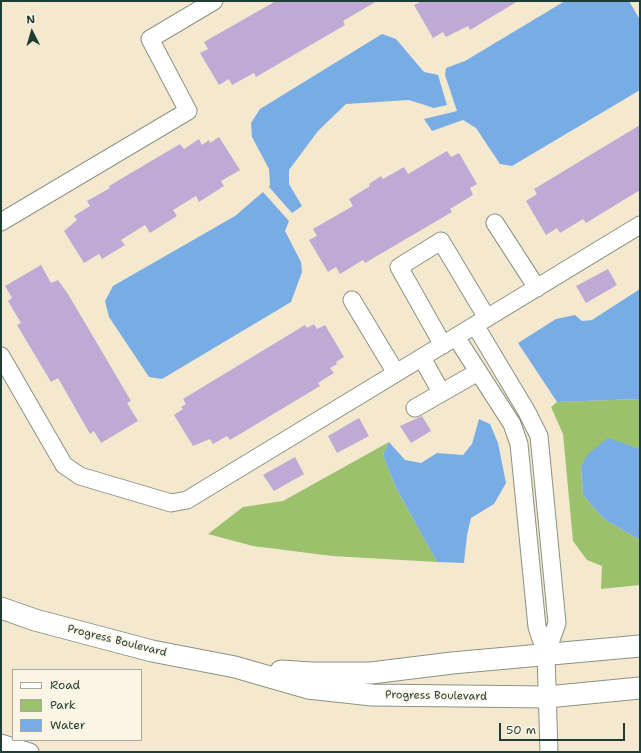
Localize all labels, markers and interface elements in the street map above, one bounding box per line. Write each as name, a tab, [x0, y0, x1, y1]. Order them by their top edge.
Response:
north arrow	[12, 12, 52, 52]
text: N	[26, 12, 36, 27]
street label: Progress Boulevard	[66, 622, 168, 660]
legend	[12, 669, 142, 741]
text: Road	[50, 677, 80, 693]
street label: Progress Boulevard	[385, 689, 487, 703]
text: Park	[50, 697, 76, 713]
scale bar	[501, 715, 627, 741]
text: Water	[50, 717, 85, 733]
text: 50 m	[506, 722, 536, 738]

